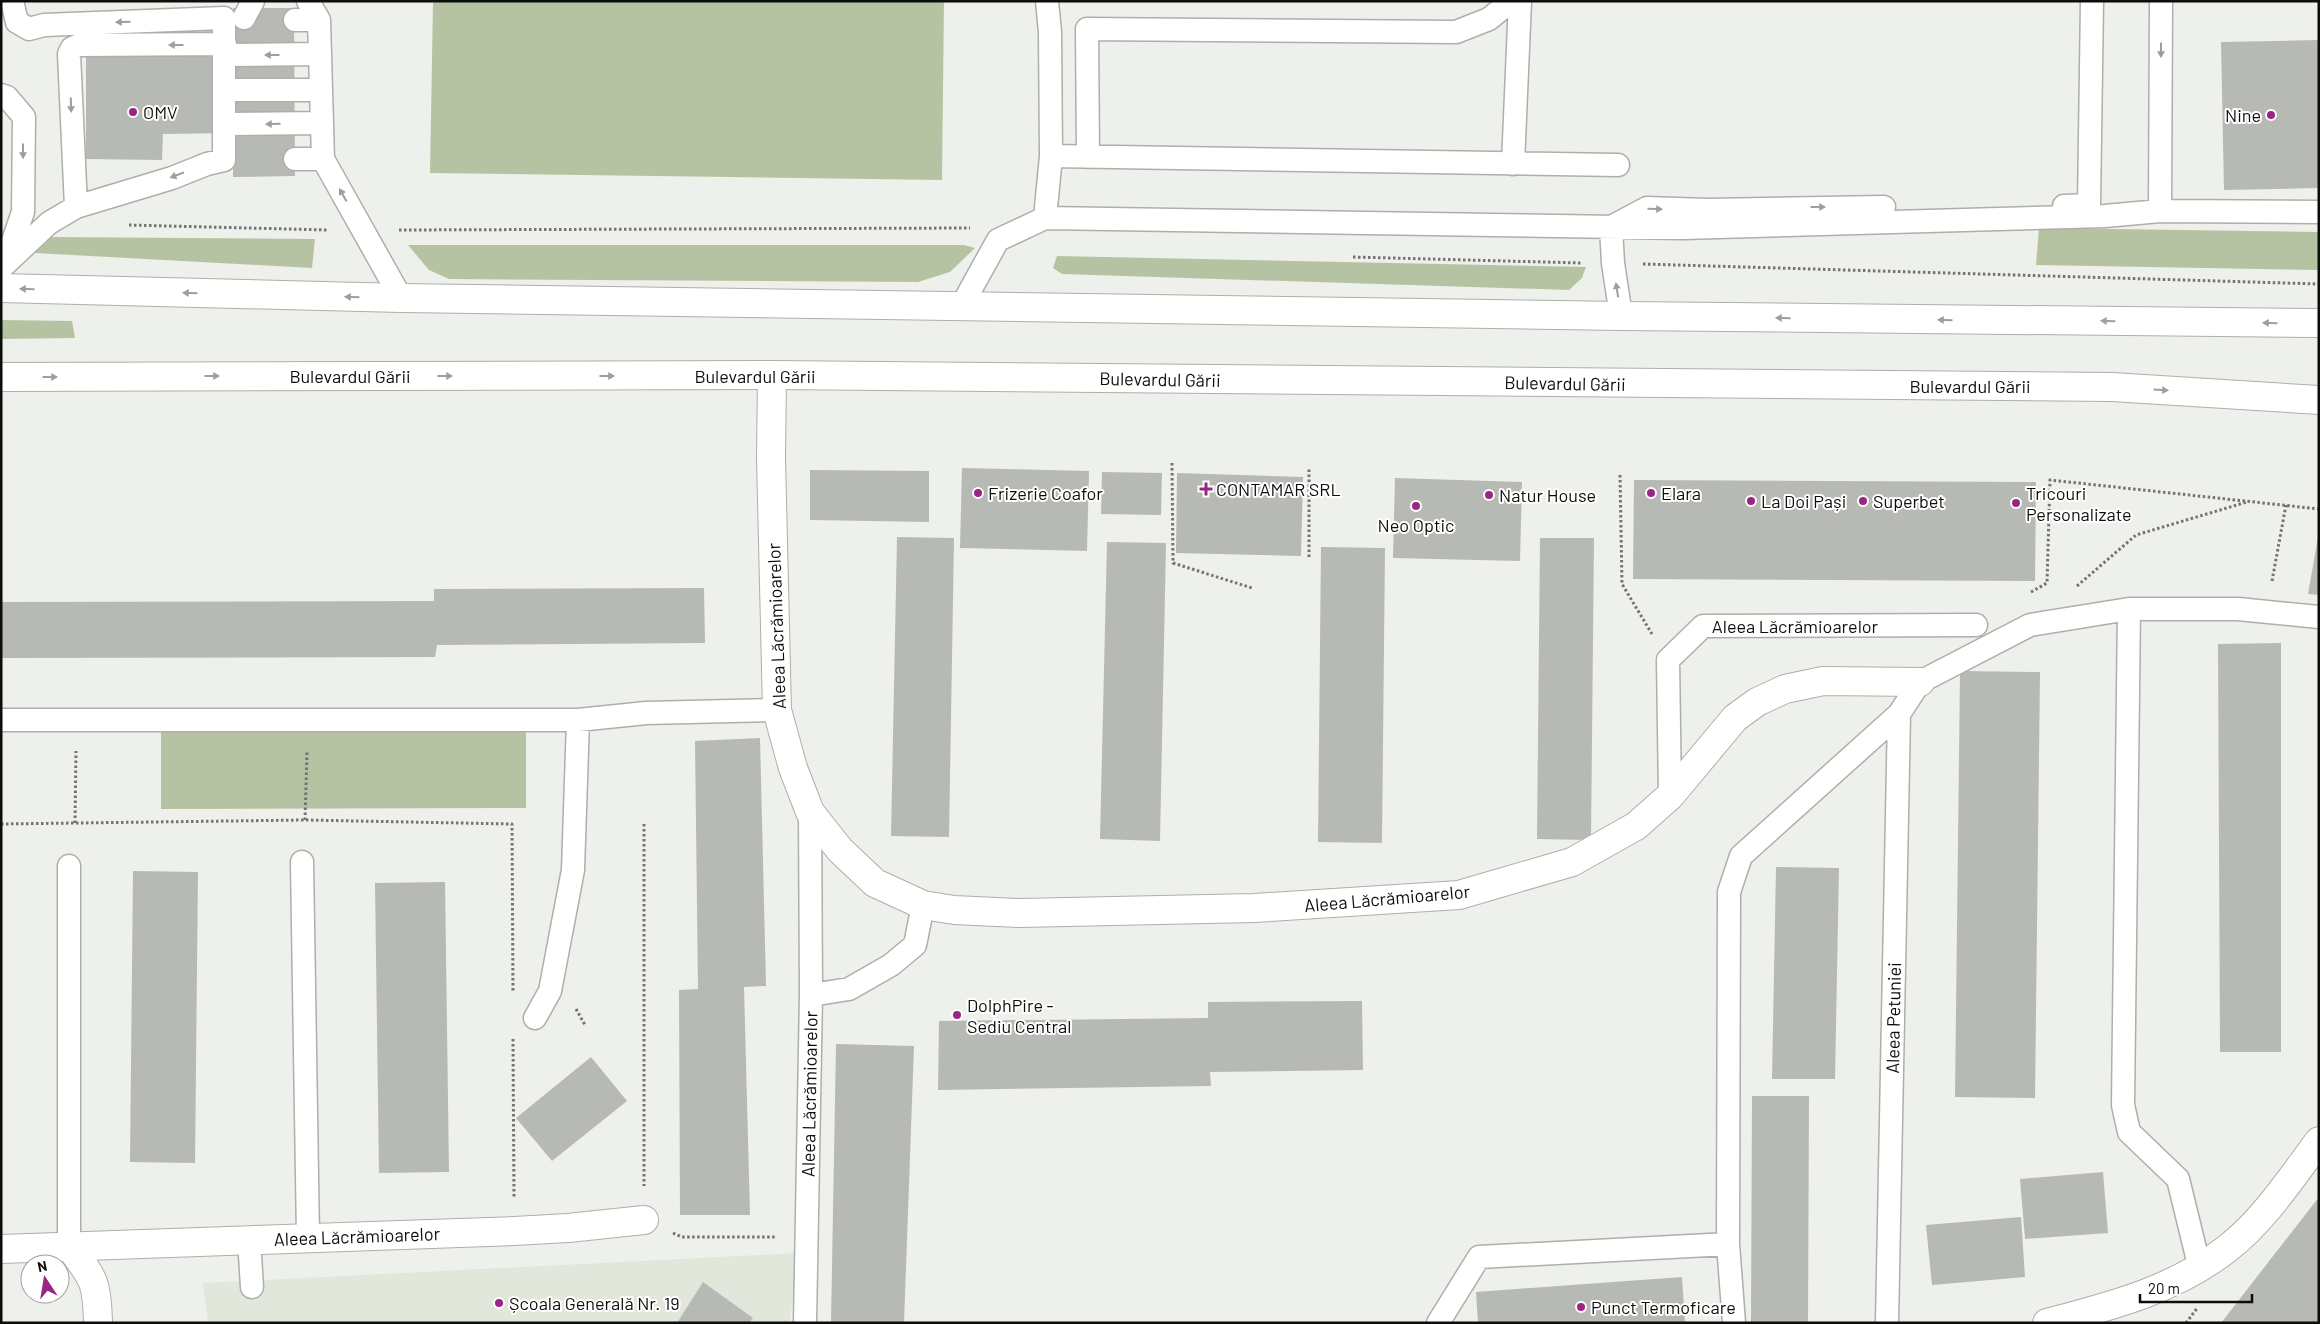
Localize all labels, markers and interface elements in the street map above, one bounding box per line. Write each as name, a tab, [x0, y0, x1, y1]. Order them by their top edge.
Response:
one-way arrow	[115, 19, 131, 27]
one-way arrow	[168, 41, 184, 49]
one-way arrow	[2157, 42, 2165, 58]
one-way arrow	[263, 51, 279, 59]
one-way arrow	[68, 98, 76, 114]
place label: OMV	[143, 101, 178, 123]
place label: Nine	[2225, 104, 2261, 126]
marker: OMV	[127, 106, 139, 118]
marker: Nine	[2265, 109, 2277, 121]
one-way arrow	[265, 120, 281, 128]
one-way arrow	[19, 143, 27, 159]
one-way arrow	[170, 172, 185, 179]
one-way arrow	[338, 188, 347, 201]
one-way arrow	[1810, 203, 1826, 211]
one-way arrow	[1648, 205, 1664, 213]
one-way arrow	[1613, 281, 1621, 297]
one-way arrow	[19, 285, 35, 293]
one-way arrow	[182, 289, 198, 297]
one-way arrow	[344, 292, 360, 300]
one-way arrow	[1774, 314, 1790, 322]
one-way arrow	[1937, 315, 1953, 323]
one-way arrow	[2099, 317, 2115, 325]
one-way arrow	[2262, 319, 2278, 327]
street label: Bulevardul Gării	[289, 365, 411, 387]
street label: Bulevardul Gării	[694, 365, 816, 387]
street label: Bulevardul Gării	[1099, 367, 1221, 391]
street label: Bulevardul Gării	[1504, 371, 1626, 395]
one-way arrow	[205, 372, 221, 380]
one-way arrow	[437, 372, 453, 380]
one-way arrow	[600, 372, 616, 380]
one-way arrow	[42, 373, 58, 381]
street label: Bulevardul Gării	[1909, 375, 2031, 397]
one-way arrow	[2153, 386, 2169, 394]
place label: CONTAMAR SRL	[1216, 478, 1341, 500]
place label: Frizerie Coafor	[988, 482, 1103, 504]
place label: Elara	[1661, 482, 1701, 504]
place label: Tricouri Personalizate	[2026, 482, 2132, 525]
marker: CONTAMAR SRL	[1200, 483, 1212, 495]
place label: Natur House	[1499, 484, 1596, 506]
marker: Frizerie Coafor	[972, 487, 984, 499]
marker: Elara	[1645, 487, 1657, 499]
marker: Natur House	[1483, 489, 1495, 501]
place label: La Doi Pași	[1761, 490, 1846, 512]
place label: Superbet	[1873, 490, 1945, 512]
marker: La Doi Pași	[1745, 495, 1757, 507]
marker: Superbet	[1857, 495, 1869, 507]
marker: Tricouri Personalizate	[2010, 497, 2022, 509]
marker: Neo Optic	[1410, 500, 1422, 512]
place label: Neo Optic	[1378, 514, 1454, 536]
street label: Aleea Lăcrămioarelor	[762, 542, 790, 710]
street label: Aleea Lăcrămioarelor	[1712, 615, 1879, 637]
street label: Aleea Lăcrămioarelor	[1303, 880, 1471, 916]
street label: Aleea Petuniei	[1881, 962, 1905, 1074]
place label: DolphPire - Sediu Central	[967, 994, 1071, 1037]
marker: DolphPire - Sediu Central	[951, 1009, 963, 1021]
street label: Aleea Lăcrămioarelor	[797, 1010, 821, 1177]
street label: Aleea Lăcrămioarelor	[273, 1222, 441, 1250]
north arrow	[20, 1254, 70, 1304]
text: N	[36, 1257, 49, 1275]
scale bar	[2140, 1272, 2252, 1304]
text: 20 m	[2148, 1279, 2180, 1297]
place label: Școala Generală Nr. 19	[509, 1292, 680, 1314]
place label: Punct Termoficare	[1591, 1296, 1736, 1318]
marker: Școala Generală Nr. 19	[493, 1297, 505, 1309]
marker: Punct Termoficare	[1575, 1301, 1587, 1313]

